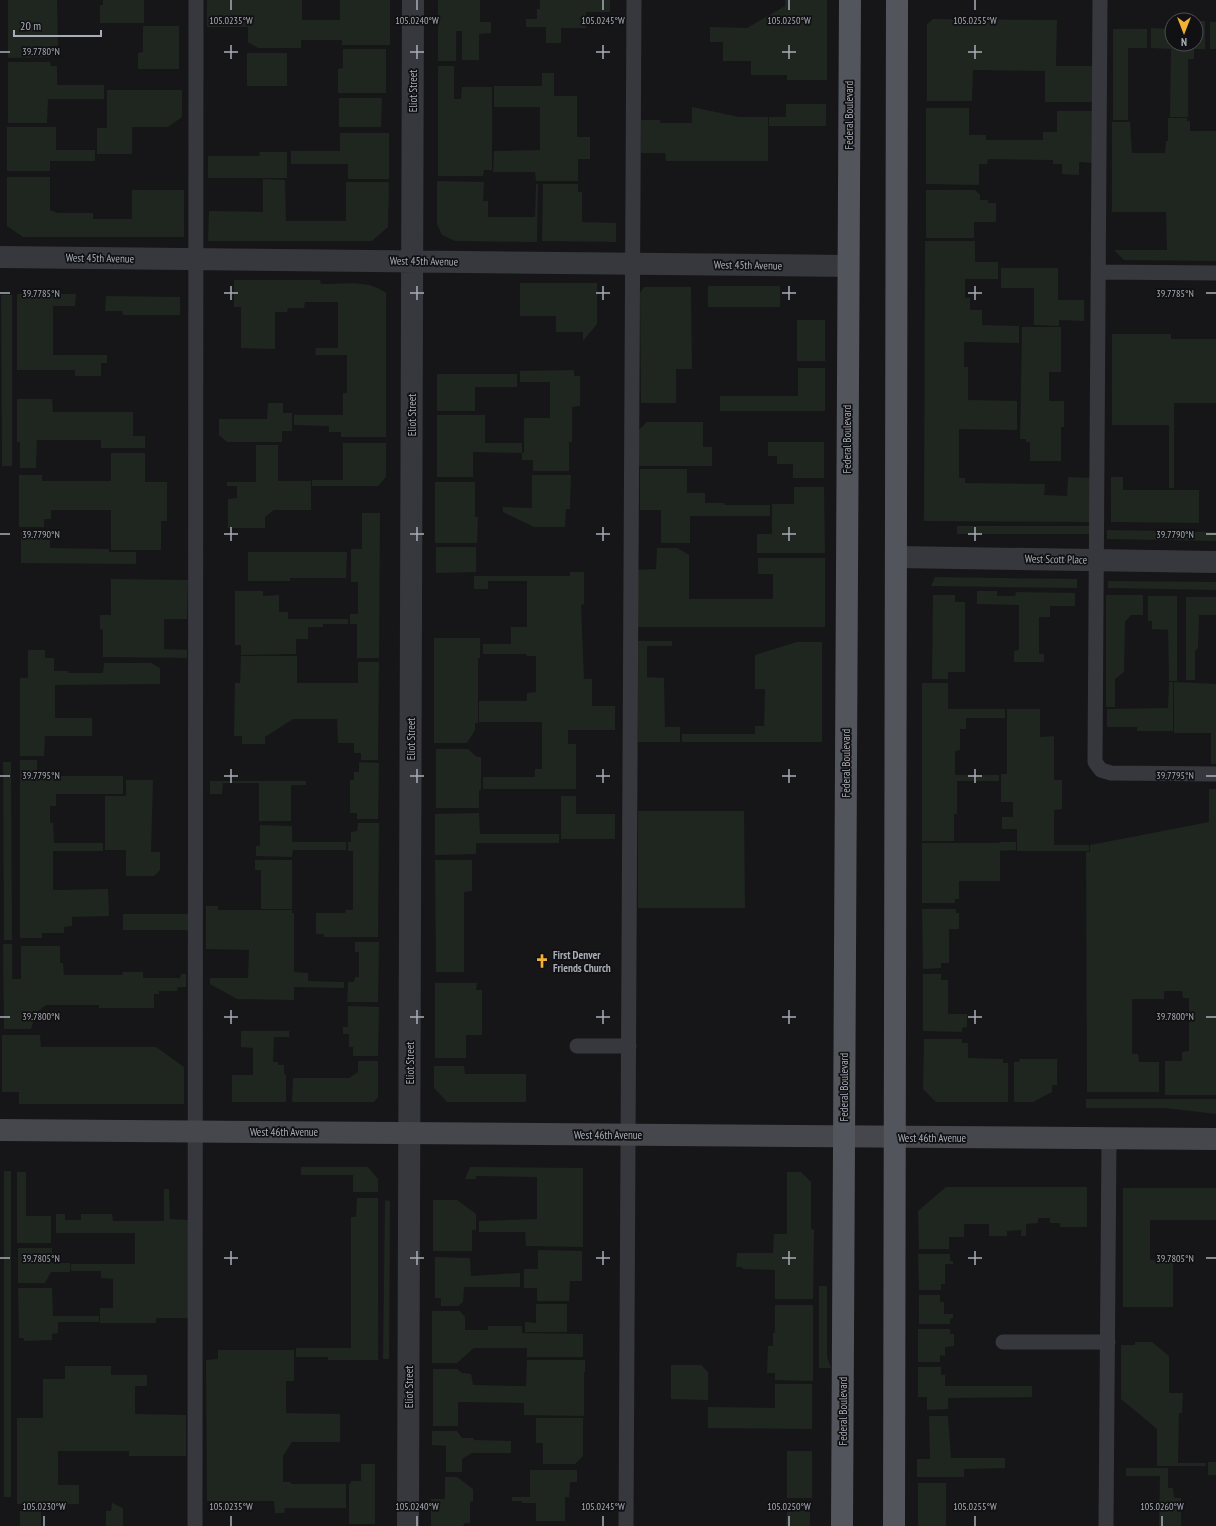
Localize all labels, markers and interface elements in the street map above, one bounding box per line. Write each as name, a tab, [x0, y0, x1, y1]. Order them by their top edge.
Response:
scale bar	[14, 12, 101, 38]
north arrow	[1164, 12, 1204, 52]
text: 105.0235°W	[209, 14, 253, 27]
text: 105.0240°W	[395, 14, 439, 27]
text: 105.0245°W	[581, 14, 625, 27]
text: 105.0250°W	[767, 14, 811, 27]
text: 105.0255°W	[953, 14, 997, 27]
text: 20 m	[20, 18, 41, 33]
text: N	[1181, 35, 1187, 49]
text: 39.7780°N	[22, 45, 60, 58]
street label: Eliot Street	[406, 70, 420, 112]
street label: Federal Boulevard	[842, 80, 856, 149]
street label: West 45th Avenue	[66, 250, 135, 266]
street label: West 45th Avenue	[390, 253, 459, 269]
street label: West 45th Avenue	[714, 257, 783, 273]
text: 39.7785°N	[22, 287, 60, 300]
text: 39.7785°N	[1156, 287, 1194, 300]
street label: Eliot Street	[405, 394, 419, 436]
street label: Federal Boulevard	[840, 404, 854, 473]
text: 39.7790°N	[22, 528, 60, 541]
text: 39.7790°N	[1156, 528, 1194, 541]
street label: West Scott Place	[1025, 551, 1088, 567]
street label: Eliot Street	[404, 718, 418, 760]
street label: Federal Boulevard	[839, 728, 853, 797]
text: 39.7795°N	[22, 769, 60, 782]
text: 39.7795°N	[1156, 769, 1194, 782]
place label: First Denver Friends Church	[553, 948, 611, 975]
church icon: First Denver Friends Church	[534, 953, 550, 969]
text: 39.7800°N	[22, 1010, 60, 1023]
text: 39.7800°N	[1156, 1010, 1194, 1023]
street label: Eliot Street	[403, 1042, 417, 1084]
street label: Federal Boulevard	[837, 1052, 851, 1121]
street label: West 46th Avenue	[250, 1125, 319, 1139]
street label: West 46th Avenue	[574, 1128, 643, 1142]
street label: West 46th Avenue	[898, 1131, 967, 1145]
text: 39.7805°N	[22, 1252, 60, 1265]
text: 39.7805°N	[1156, 1252, 1194, 1265]
street label: Eliot Street	[402, 1366, 416, 1408]
street label: Federal Boulevard	[836, 1376, 850, 1445]
text: 105.0230°W	[22, 1500, 66, 1513]
text: 105.0235°W	[209, 1500, 253, 1513]
text: 105.0240°W	[395, 1500, 439, 1513]
text: 105.0245°W	[581, 1500, 625, 1513]
text: 105.0250°W	[767, 1500, 811, 1513]
text: 105.0255°W	[953, 1500, 997, 1513]
text: 105.0260°W	[1140, 1500, 1184, 1513]

